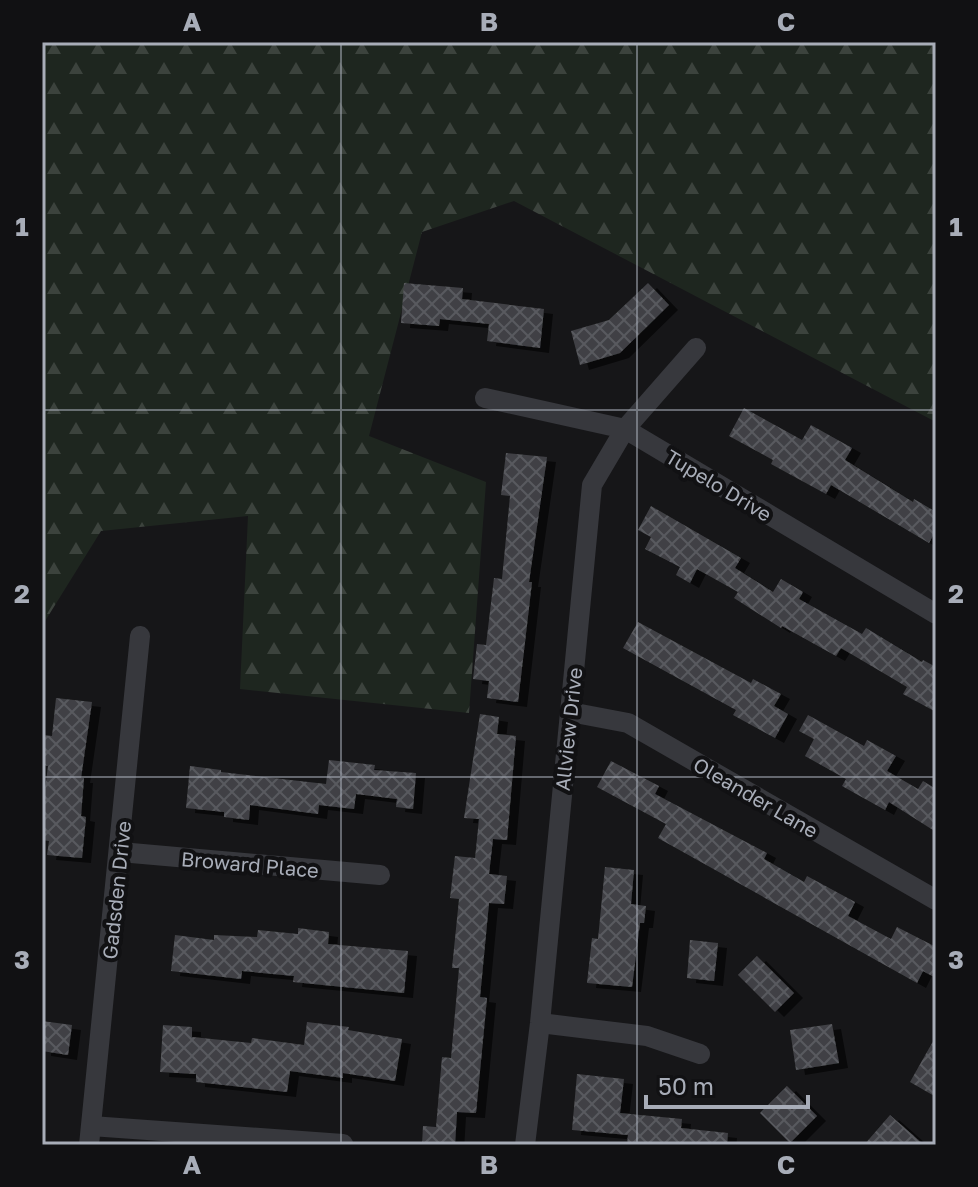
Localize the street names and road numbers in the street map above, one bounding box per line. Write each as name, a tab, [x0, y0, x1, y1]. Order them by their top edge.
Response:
street label: Tupelo Drive	[662, 444, 776, 526]
street label: Allview Drive	[550, 666, 586, 792]
street label: Oleander Lane	[690, 752, 822, 842]
street label: Gadsden Drive	[97, 820, 135, 960]
street label: Broward Place	[180, 846, 320, 882]

